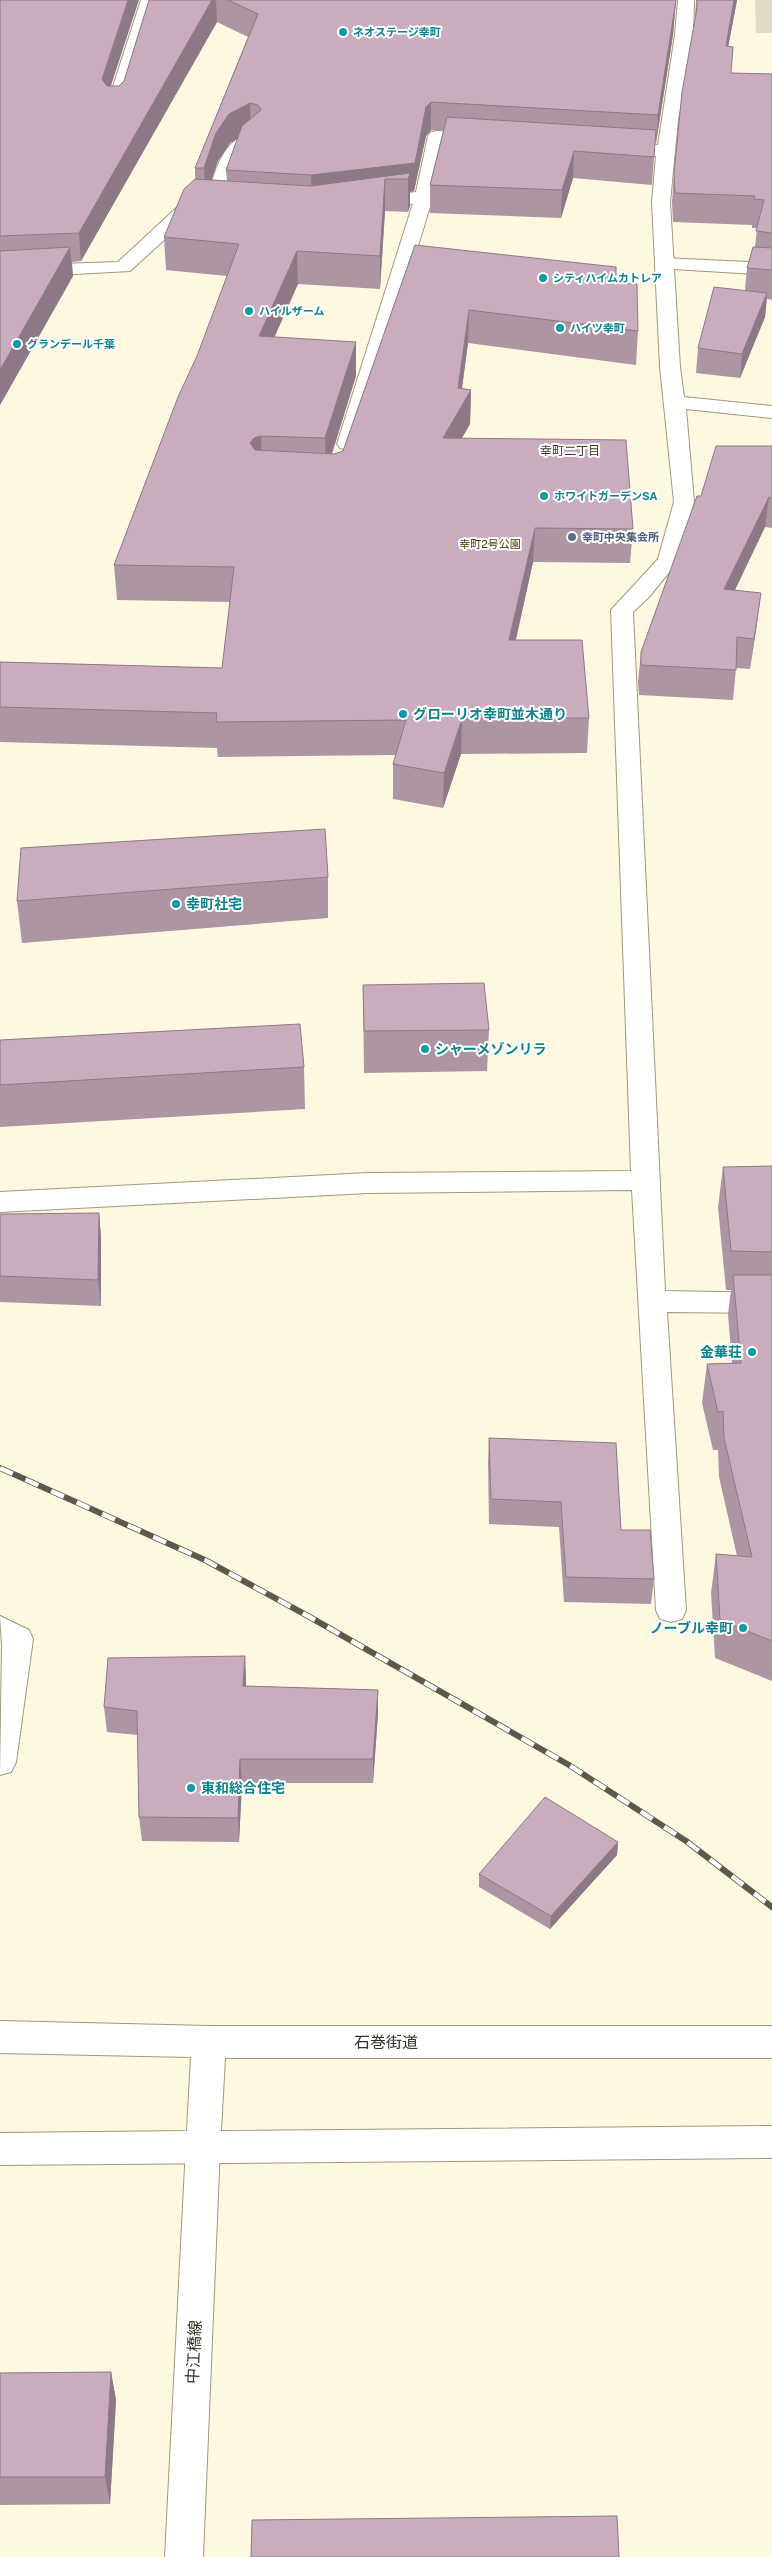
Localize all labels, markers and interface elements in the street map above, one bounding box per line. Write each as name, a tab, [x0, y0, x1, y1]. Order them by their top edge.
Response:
marker: ネオステージ幸町	[337, 26, 349, 38]
place label: ネオステージ幸町	[353, 26, 441, 38]
marker: シティハイムカトレア	[537, 272, 549, 284]
place label: シティハイムカトレア	[553, 272, 662, 284]
marker: ハイルザーム	[243, 305, 255, 317]
place label: ハイルザーム	[259, 305, 324, 317]
marker: ハイツ幸町	[554, 322, 566, 334]
place label: ハイツ幸町	[570, 322, 625, 334]
marker: グランデール千葉	[11, 338, 23, 350]
place label: グランデール千葉	[27, 338, 115, 350]
district label: 幸町二丁目	[540, 444, 600, 458]
marker: ホワイトガーデンSA	[538, 490, 550, 502]
place label: ホワイトガーデンSA	[554, 490, 657, 502]
marker: 幸町中央集会所	[566, 531, 578, 543]
place label: 幸町中央集会所	[582, 531, 659, 543]
park label: 幸町2号公園	[459, 538, 521, 550]
place label: グローリオ幸町並木通り	[413, 706, 567, 722]
marker: グローリオ幸町並木通り	[397, 708, 409, 720]
place label: 幸町社宅	[186, 896, 242, 912]
marker: 幸町社宅	[170, 898, 182, 910]
place label: シャーメゾンリラ	[435, 1041, 546, 1057]
marker: シャーメゾンリラ	[419, 1043, 431, 1055]
place label: 金華荘	[700, 1344, 742, 1360]
marker: 金華荘	[746, 1346, 758, 1358]
place label: ノーブル幸町	[650, 1620, 733, 1636]
marker: ノーブル幸町	[737, 1622, 749, 1634]
place label: 東和総合住宅	[201, 1780, 285, 1796]
marker: 東和総合住宅	[185, 1782, 197, 1794]
street label: 石巻街道	[354, 2033, 418, 2052]
street label: 中江橋線	[183, 2320, 205, 2384]

